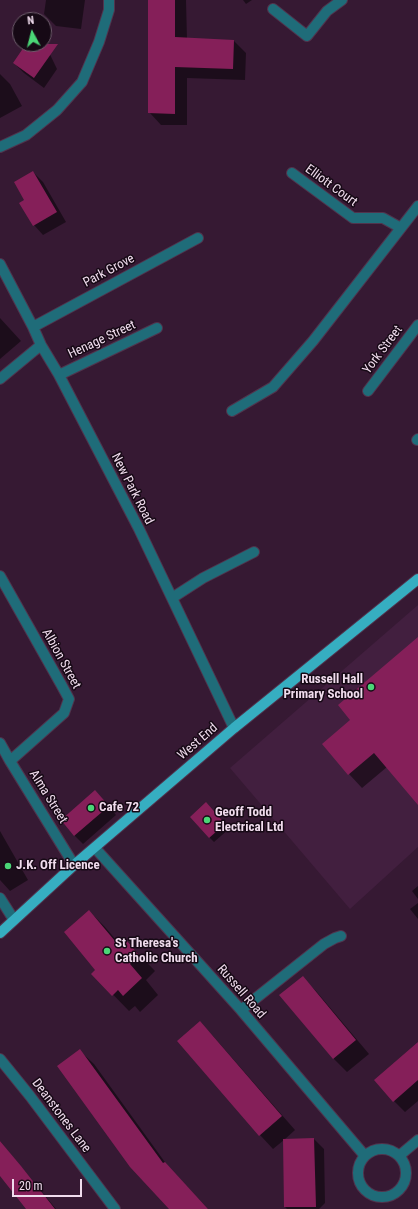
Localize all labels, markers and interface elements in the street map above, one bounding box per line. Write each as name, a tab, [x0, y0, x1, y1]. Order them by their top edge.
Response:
north arrow	[12, 12, 52, 52]
text: N	[26, 14, 35, 27]
street label: Elliott Court	[302, 162, 360, 210]
street label: Park Grove	[81, 251, 137, 291]
street label: Henage Street	[66, 318, 138, 362]
street label: York Street	[360, 323, 406, 377]
street label: New Park Road	[107, 451, 157, 527]
street label: Albion Street	[38, 626, 84, 692]
place label: Russell Hall Primary School	[283, 672, 363, 703]
marker: Russell Hall Primary School	[366, 682, 376, 692]
street label: West End	[175, 720, 221, 764]
street label: Alma Street	[26, 767, 70, 827]
place label: Cafe 72	[99, 800, 139, 816]
marker: Cafe 72	[86, 803, 96, 813]
place label: Geoff Todd Electrical Ltd	[215, 805, 283, 836]
marker: Geoff Todd Electrical Ltd	[202, 815, 212, 825]
place label: J.K. Off Licence	[16, 858, 100, 874]
marker: J.K. Off Licence	[3, 861, 13, 871]
place label: St Theresa's Catholic Church	[115, 936, 198, 967]
marker: St Theresa's Catholic Church	[102, 946, 112, 956]
street label: Russell Road	[213, 962, 269, 1022]
street label: Deanstones Lane	[28, 1076, 94, 1156]
scale bar	[14, 1171, 84, 1197]
text: 20 m	[19, 1179, 43, 1193]

